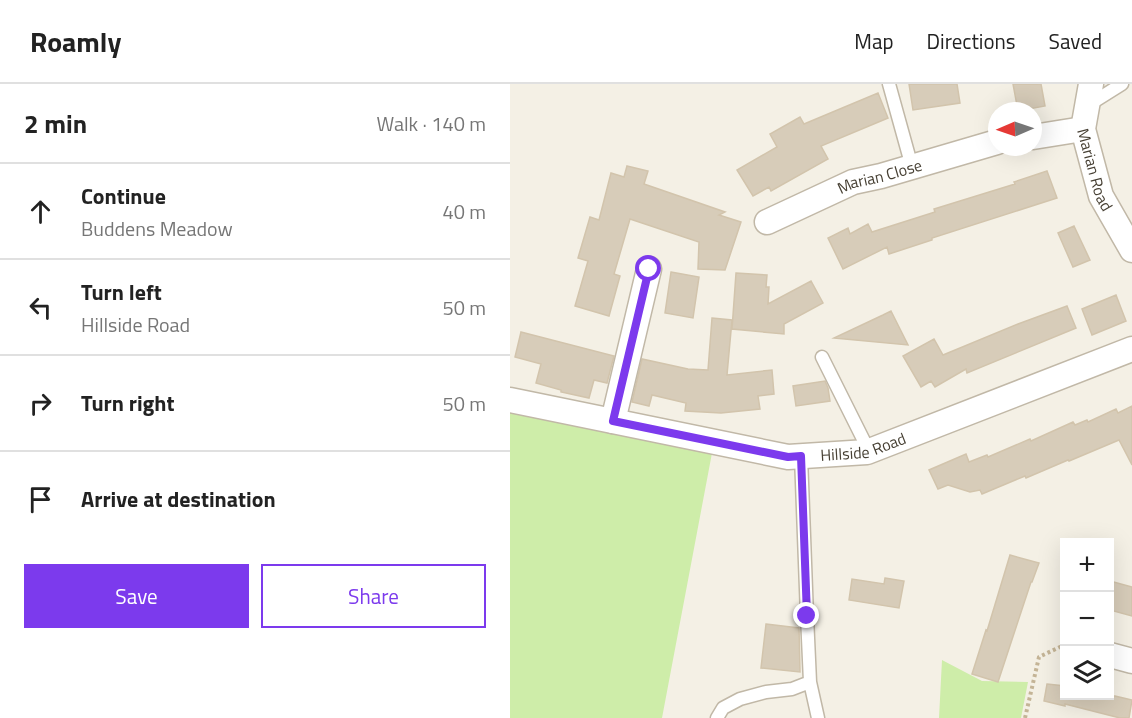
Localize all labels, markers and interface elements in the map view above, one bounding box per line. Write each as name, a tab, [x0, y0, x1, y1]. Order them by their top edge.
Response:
text: Roamly	[30, 20, 121, 63]
text: Map	[854, 25, 894, 57]
text: Directions	[927, 25, 1016, 57]
text: Saved	[1049, 25, 1102, 57]
north arrow	[988, 102, 1042, 156]
text: 2 min	[24, 104, 87, 143]
text: Walk · 140 m	[377, 108, 486, 139]
street label: Marian Road	[1071, 126, 1119, 216]
street label: Marian Close	[833, 153, 925, 200]
text: Continue	[81, 179, 166, 213]
icon: ahead	[24, 195, 57, 228]
text: 40 m	[442, 196, 486, 227]
text: Buddens Meadow	[81, 213, 233, 244]
route start	[635, 255, 661, 281]
text: Turn left	[81, 275, 162, 309]
icon: left	[24, 291, 57, 324]
text: 50 m	[442, 292, 486, 323]
text: Hillside Road	[81, 309, 190, 340]
text: Turn right	[81, 386, 175, 420]
icon: right	[24, 387, 57, 420]
text: 50 m	[442, 388, 486, 419]
street label: Hillside Road	[820, 426, 909, 467]
text: Arrive at destination	[81, 482, 276, 516]
icon: arrive	[24, 483, 57, 516]
map controls	[1060, 538, 1114, 700]
button: +	[1060, 538, 1114, 592]
button: Save	[24, 564, 249, 628]
button: Share	[261, 564, 486, 628]
button: −	[1060, 592, 1114, 646]
route end	[793, 602, 819, 628]
button: layers	[1060, 646, 1114, 700]

